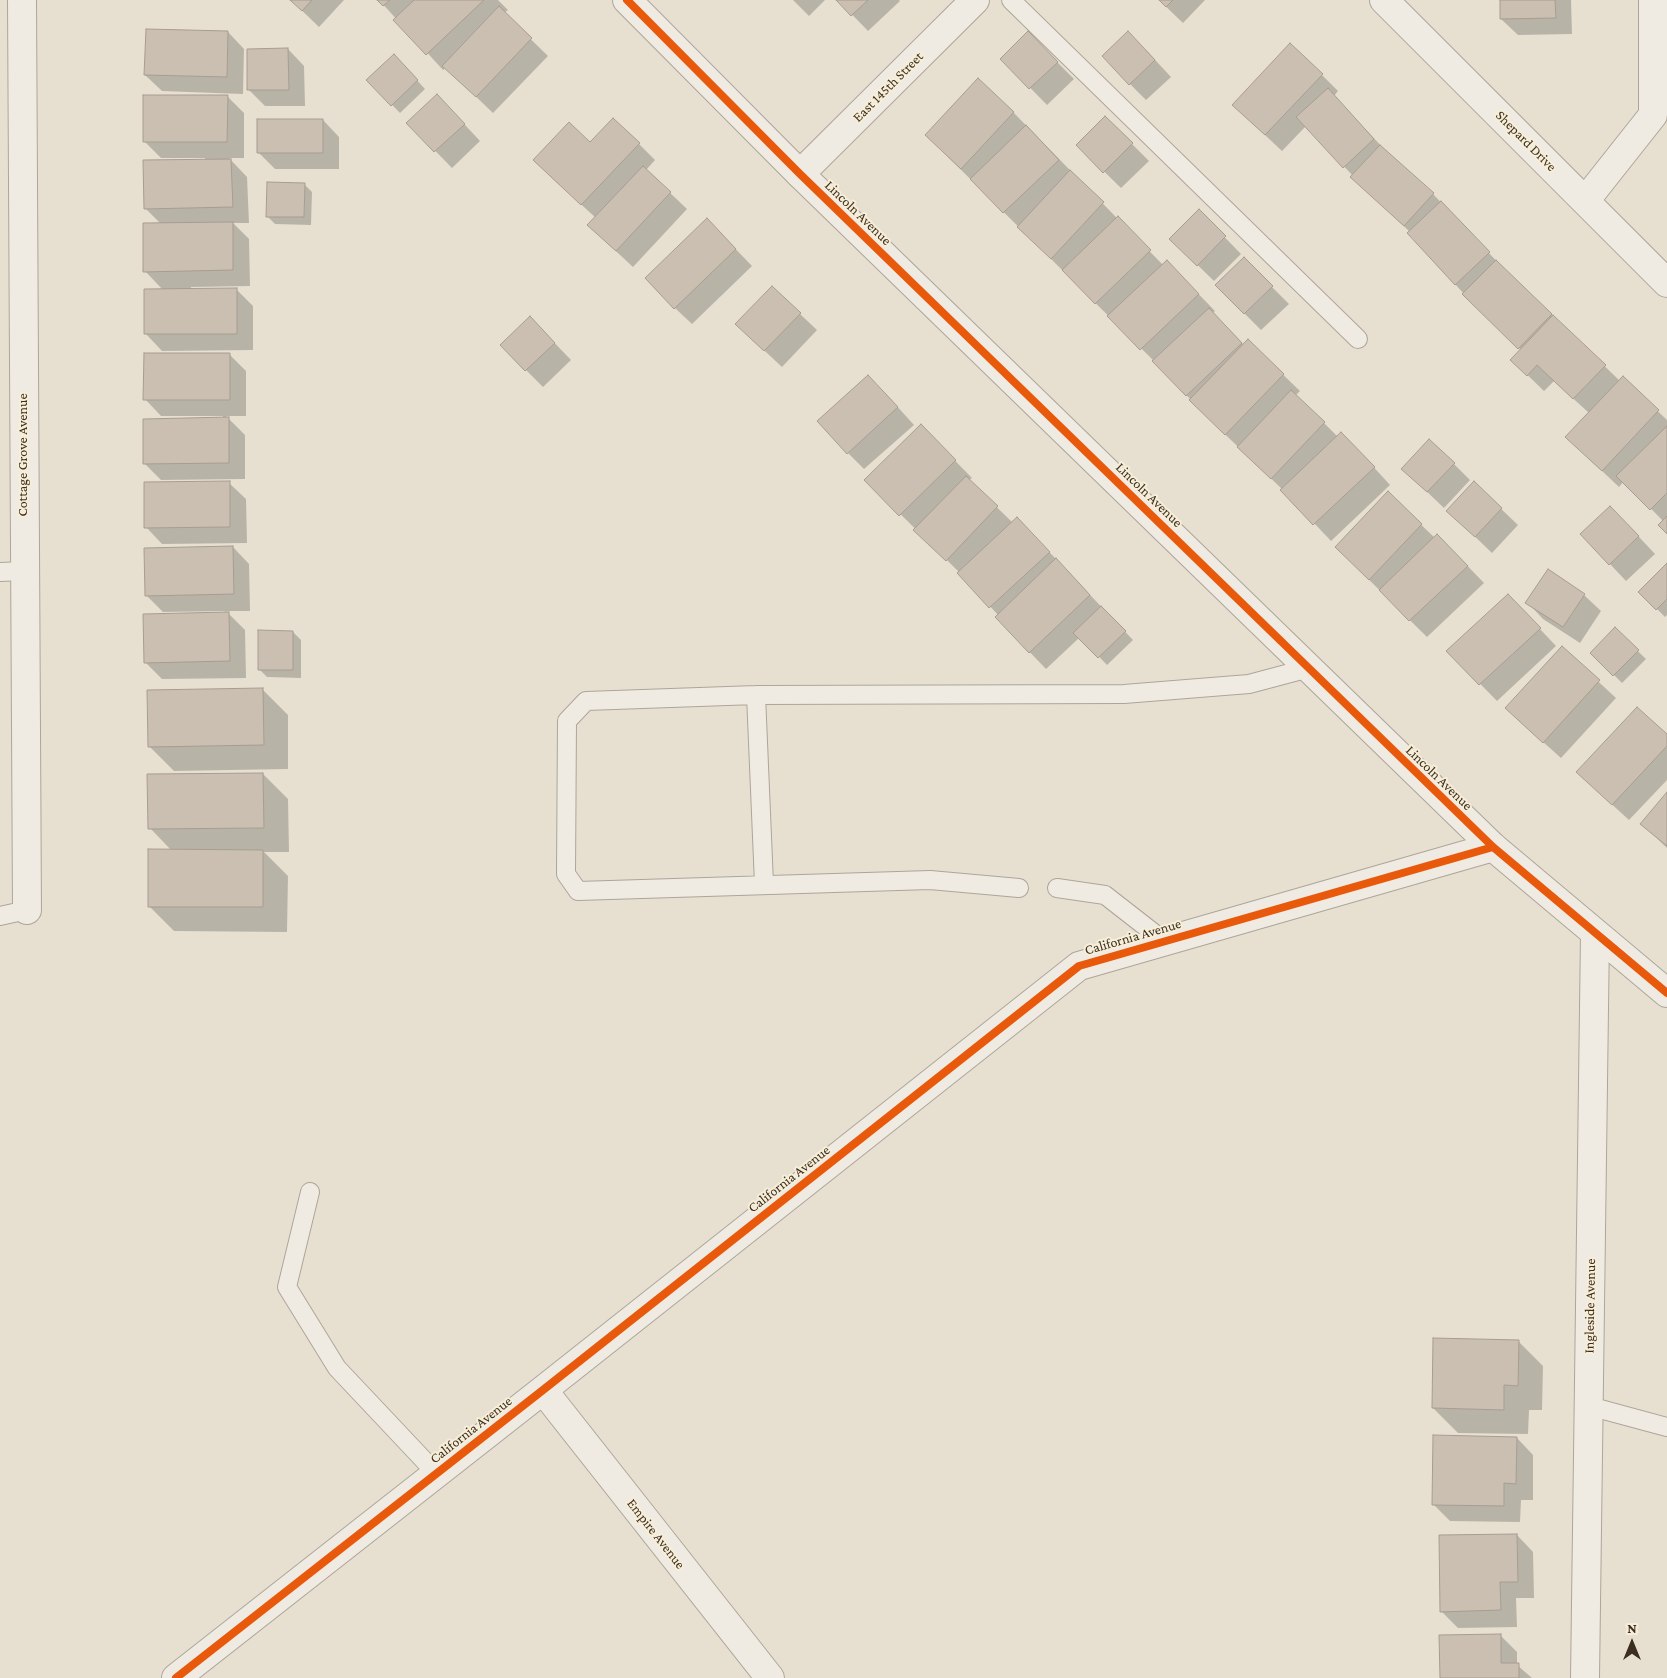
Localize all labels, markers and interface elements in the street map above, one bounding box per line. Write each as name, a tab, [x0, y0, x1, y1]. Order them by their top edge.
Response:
street label: East 145th Street	[849, 48, 927, 126]
street label: Shepard Drive	[1492, 107, 1560, 175]
street label: Lincoln Avenue	[821, 177, 895, 249]
street label: Cottage Grove Avenue	[15, 393, 31, 517]
street label: Lincoln Avenue	[1112, 459, 1186, 531]
street label: Lincoln Avenue	[1402, 742, 1476, 814]
street label: California Avenue	[1083, 915, 1183, 959]
street label: California Avenue	[745, 1142, 833, 1216]
street label: Ingleside Avenue	[1581, 1258, 1599, 1354]
street label: California Avenue	[427, 1393, 515, 1467]
street label: Empire Avenue	[623, 1496, 689, 1572]
north arrow	[1607, 1618, 1657, 1668]
text: N	[1627, 1620, 1637, 1636]

